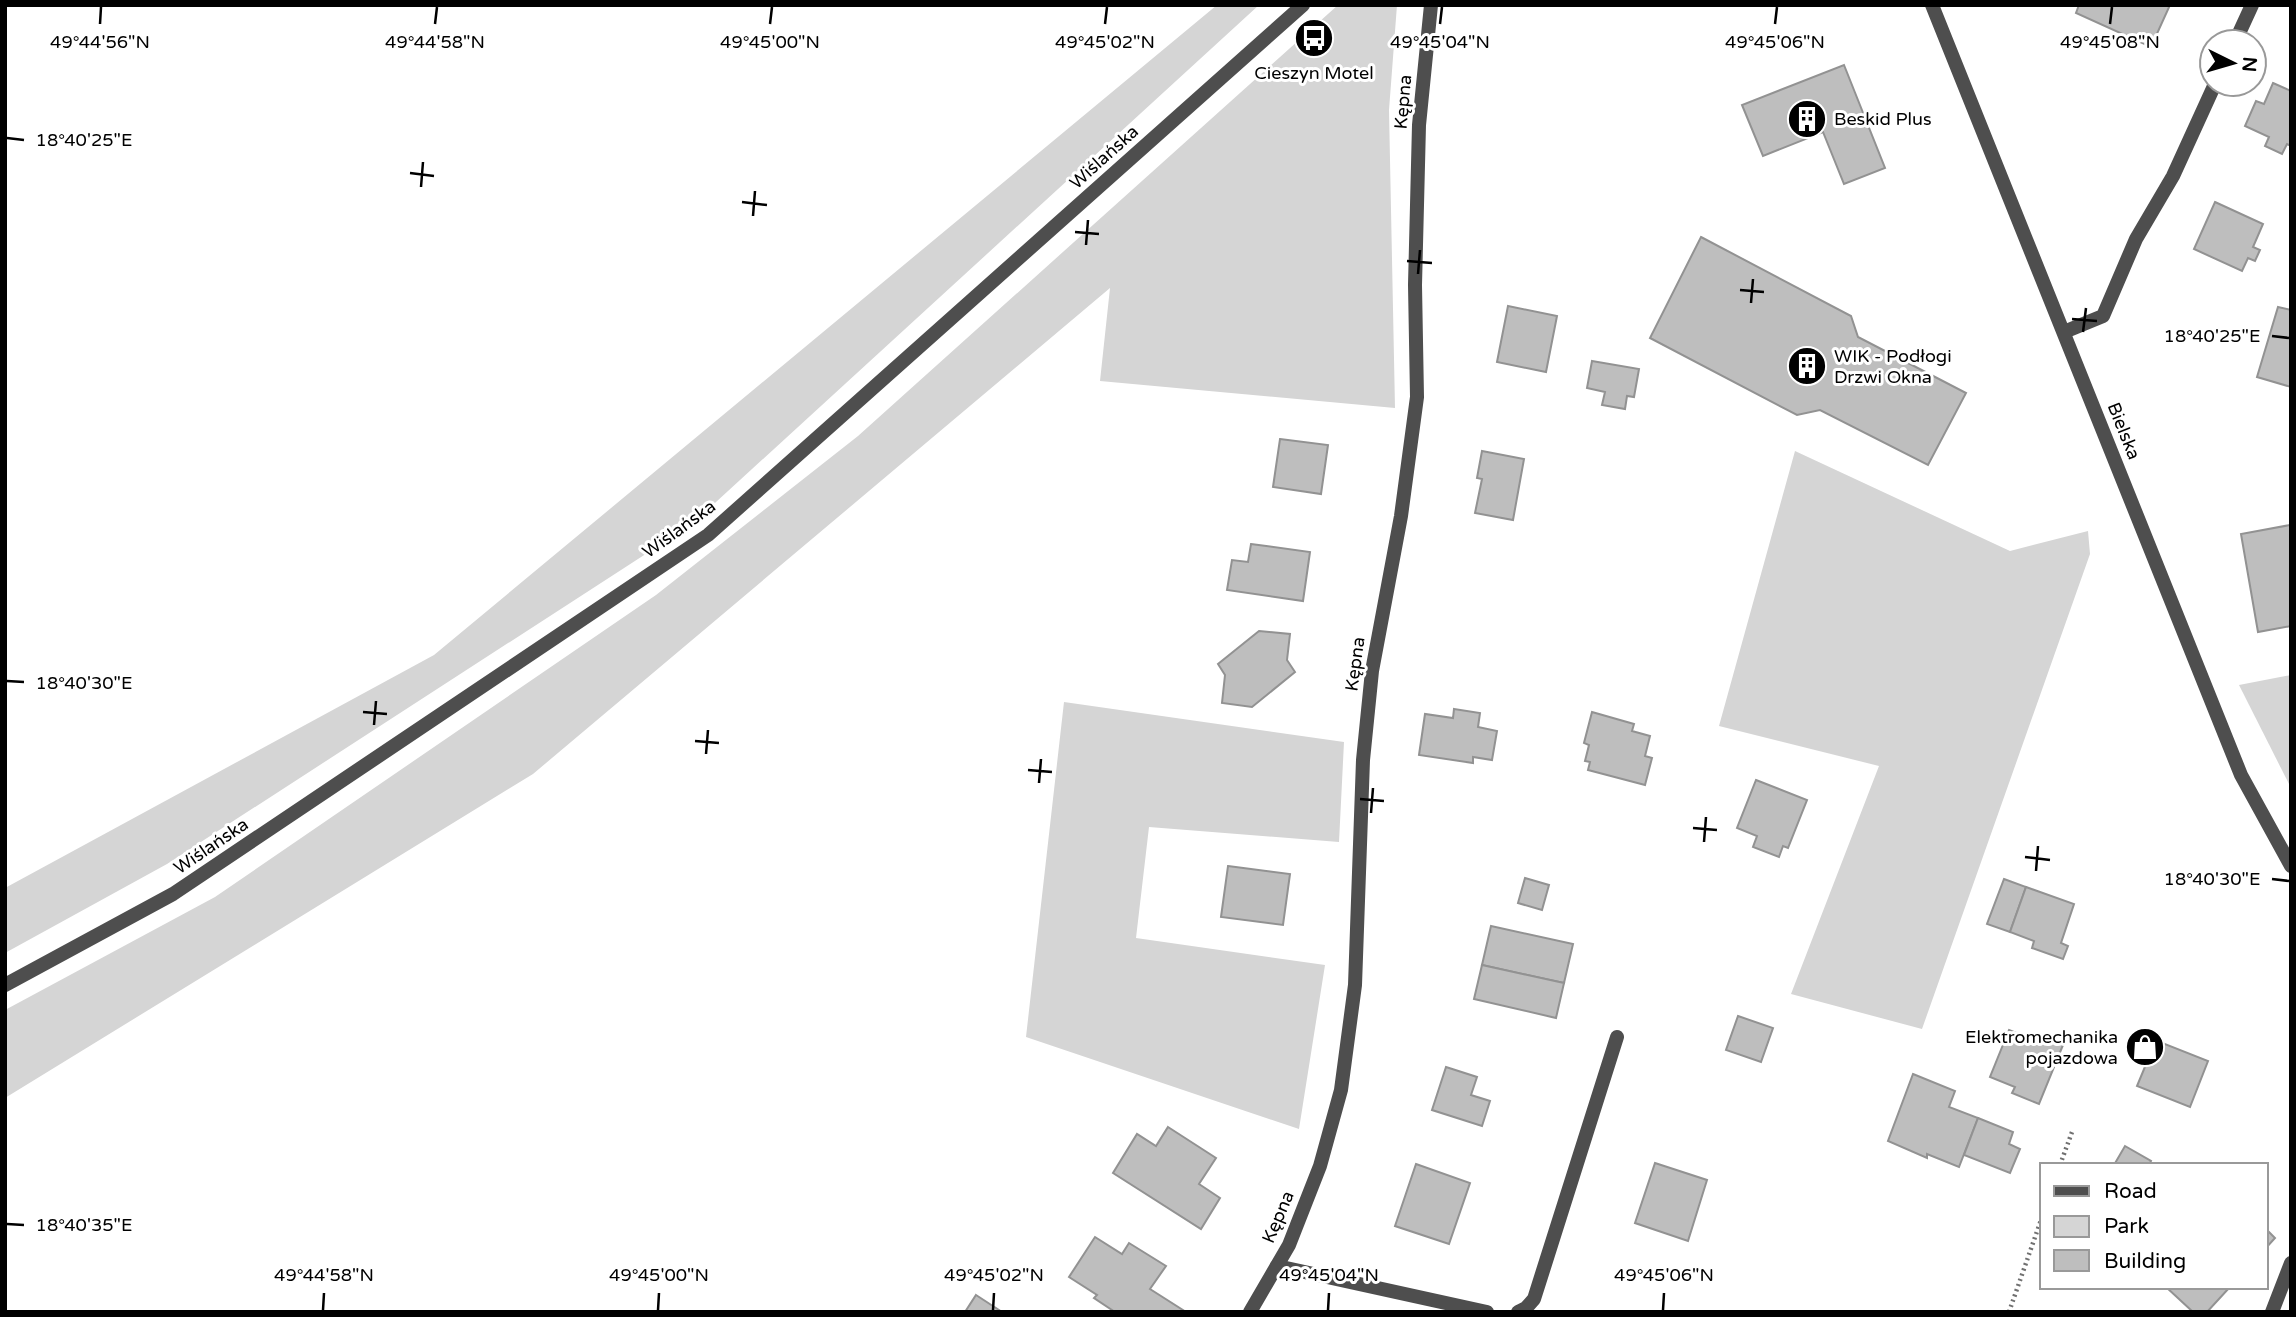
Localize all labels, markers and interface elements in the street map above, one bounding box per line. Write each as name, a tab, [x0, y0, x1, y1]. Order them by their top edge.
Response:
bus stop icon: Cieszyn Motel	[1293, 17, 1335, 59]
north arrow	[2198, 28, 2268, 98]
text: 49°44'56"N	[50, 31, 150, 53]
text: 49°44'58"N	[385, 31, 485, 53]
text: 49°45'00"N	[720, 31, 820, 53]
text: 49°45'02"N	[1055, 31, 1155, 53]
text: 49°45'04"N	[1390, 31, 1490, 53]
text: 49°45'06"N	[1725, 31, 1825, 53]
text: 49°45'08"N	[2060, 31, 2160, 53]
text: N	[2237, 56, 2261, 73]
place label: Cieszyn Motel	[1254, 62, 1374, 84]
street label: Kępna	[1390, 74, 1416, 130]
building icon: Beskid Plus	[1786, 98, 1828, 140]
place label: Beskid Plus	[1834, 108, 1932, 130]
street label: Wiślańska	[1065, 120, 1143, 194]
text: 18°40'25"E	[36, 129, 132, 151]
text: 18°40'25"E	[2164, 325, 2260, 347]
building icon: WIK - Podłogi Drzwi Okna	[1786, 345, 1828, 387]
place label: WIK - Podłogi Drzwi Okna	[1834, 345, 1952, 388]
street label: Bielska	[2103, 399, 2145, 463]
street label: Wiślańska	[638, 495, 720, 563]
street label: Kępna	[1340, 635, 1370, 693]
text: 18°40'30"E	[36, 672, 132, 694]
street label: Wiślańska	[170, 813, 252, 879]
text: 18°40'30"E	[2164, 868, 2260, 890]
place label: Elektromechanika pojazdowa	[1965, 1026, 2118, 1069]
shop icon: Elektromechanika pojazdowa	[2124, 1026, 2166, 1068]
legend	[2040, 1163, 2268, 1289]
text: Road	[2104, 1179, 2157, 1204]
street label: Kępna	[1257, 1188, 1299, 1246]
text: 18°40'35"E	[36, 1214, 132, 1236]
text: Park	[2104, 1214, 2149, 1239]
text: Building	[2104, 1249, 2186, 1274]
text: 49°44'58"N	[274, 1264, 374, 1286]
text: 49°45'00"N	[609, 1264, 709, 1286]
text: 49°45'02"N	[944, 1264, 1044, 1286]
text: 49°45'04"N	[1279, 1264, 1379, 1286]
text: 49°45'06"N	[1614, 1264, 1714, 1286]

